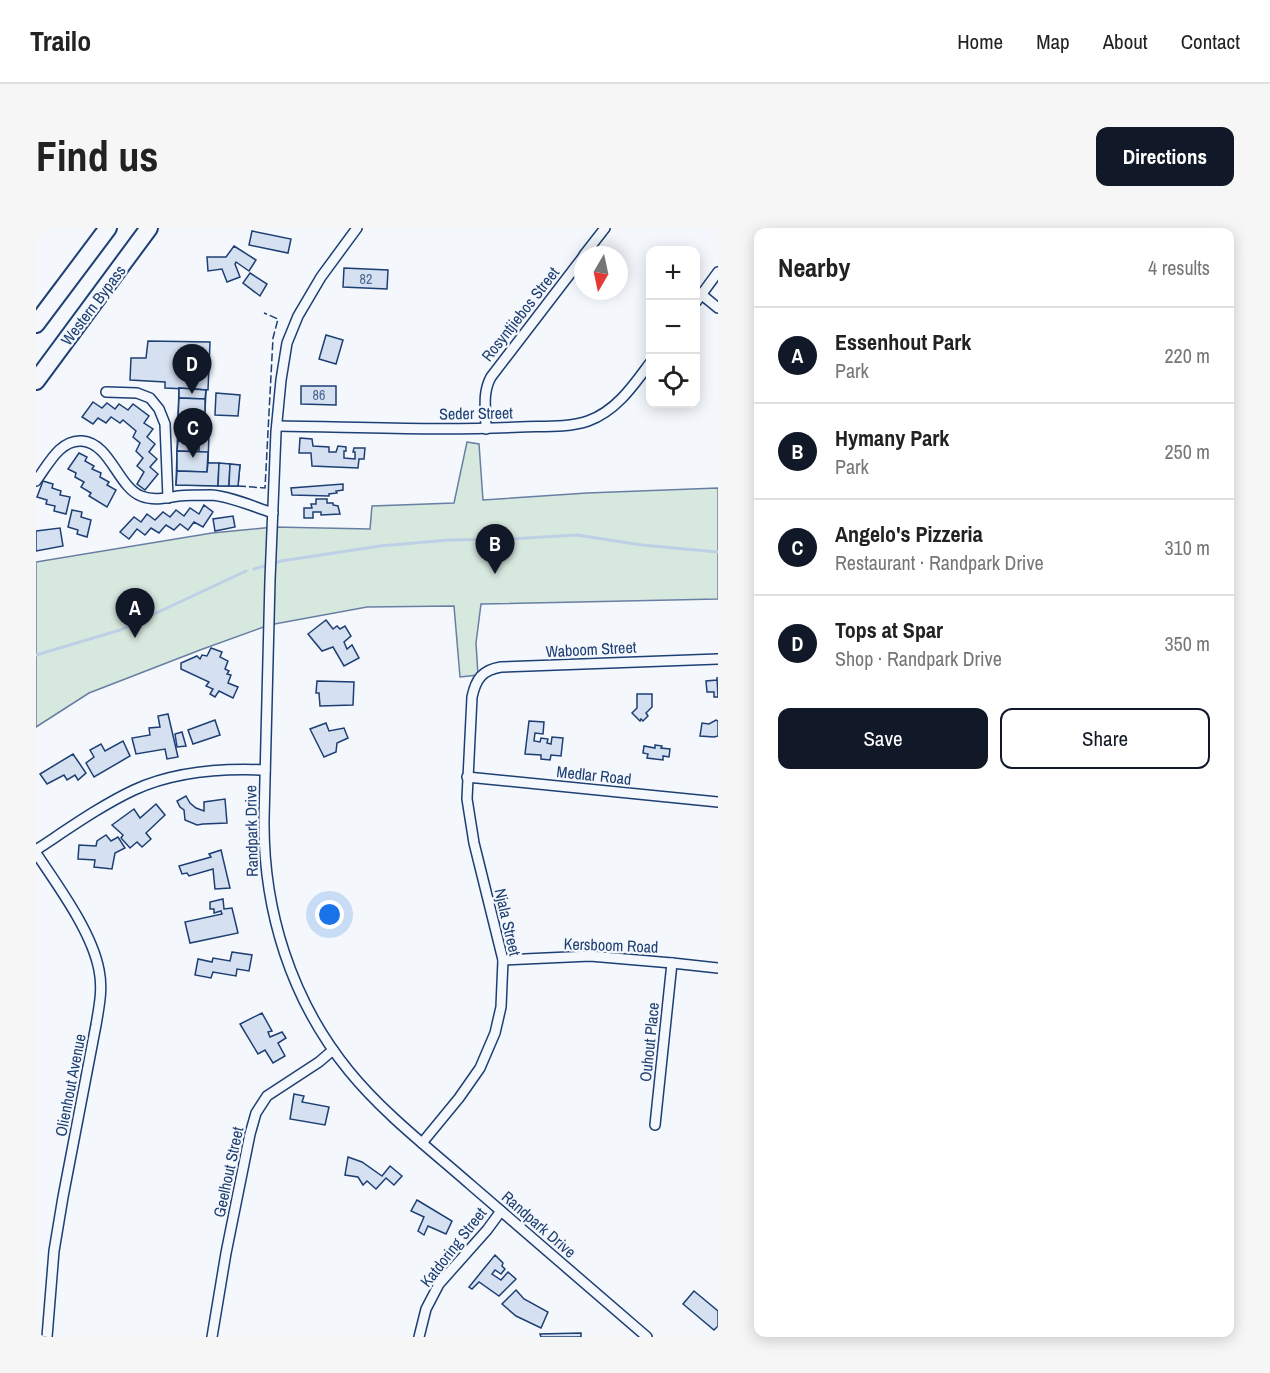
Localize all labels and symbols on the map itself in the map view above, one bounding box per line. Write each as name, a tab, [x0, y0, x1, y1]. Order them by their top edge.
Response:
north arrow	[574, 246, 628, 300]
street label: Western Bypass	[56, 260, 130, 350]
street label: Rosyntjiebos Street	[476, 262, 564, 366]
house number: 82	[360, 270, 372, 288]
pin: D	[172, 344, 212, 394]
house number: 86	[313, 386, 325, 404]
street label: Seder Street	[439, 401, 513, 425]
pin: C	[174, 408, 212, 458]
pin: B	[476, 524, 514, 574]
pin: A	[116, 588, 154, 638]
street label: Waboom Street	[545, 636, 637, 662]
street label: Medlar Road	[556, 760, 632, 790]
street label: Randpark Drive	[239, 785, 263, 877]
street label: Njala Street	[490, 886, 527, 958]
your location	[315, 900, 344, 929]
street label: Kersboom Road	[563, 932, 659, 958]
street label: Ouhout Place	[634, 1001, 664, 1083]
street label: Olienhout Avenue	[49, 1032, 91, 1138]
street label: Geelhout Street	[208, 1124, 248, 1219]
street label: Randpark Drive	[497, 1186, 581, 1262]
street label: Katdoring Street	[415, 1202, 491, 1291]

